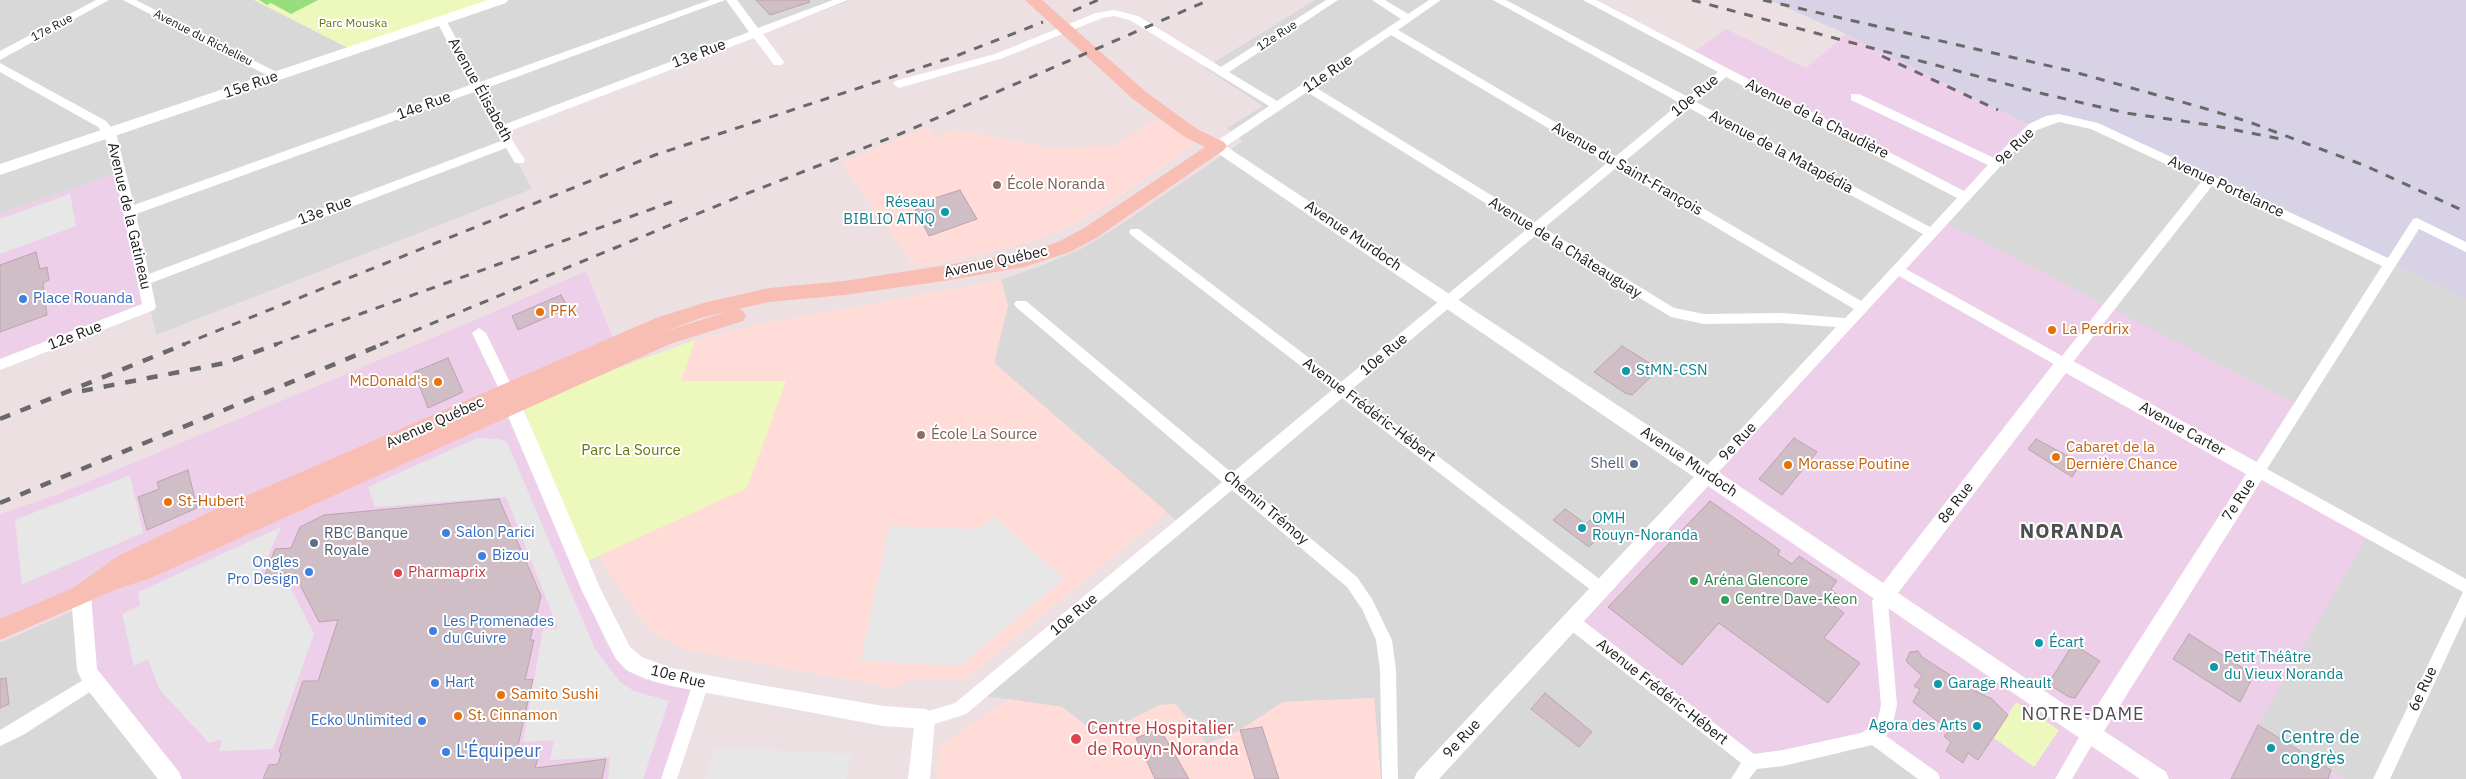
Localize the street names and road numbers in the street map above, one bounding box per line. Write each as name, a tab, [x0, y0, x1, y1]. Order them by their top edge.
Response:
street label: Avenue du Richelieu	[151, 7, 255, 69]
street label: 17e Rue	[29, 11, 75, 45]
street label: 12e Rue	[1254, 18, 1300, 54]
street label: Avenue Élisabeth	[444, 35, 516, 145]
street label: 13e Rue	[670, 36, 728, 72]
street label: 11e Rue	[1300, 51, 1356, 97]
street label: 15e Rue	[222, 67, 280, 103]
street label: 10e Rue	[1668, 71, 1722, 121]
street label: Avenue de la Chaudière	[1742, 75, 1892, 163]
street label: 14e Rue	[395, 88, 453, 124]
street label: Avenue de la Matapédia	[1706, 106, 1856, 198]
street label: Avenue du Saint-François	[1548, 118, 1706, 220]
street label: 9e Rue	[1992, 124, 2038, 170]
street label: Avenue de la Gatineau	[103, 141, 155, 291]
street label: Avenue Portelance	[2165, 152, 2287, 222]
street label: 13e Rue	[296, 193, 354, 229]
street label: Avenue de la Châteauguay	[1485, 193, 1645, 303]
street label: Avenue Murdoch	[1301, 197, 1405, 275]
street label: Avenue Québec	[943, 242, 1049, 282]
street label: 12e Rue	[46, 318, 104, 354]
street label: 10e Rue	[1357, 330, 1411, 380]
street label: Avenue Frédéric-Hébert	[1299, 354, 1439, 466]
street label: Avenue Québec	[383, 393, 487, 453]
street label: Avenue Carter	[2136, 398, 2228, 460]
street label: 9e Rue	[1715, 419, 1761, 465]
street label: Avenue Murdoch	[1637, 423, 1741, 501]
street label: Chemin Trémoy	[1220, 467, 1312, 549]
street label: 7e Rue	[2219, 475, 2259, 525]
street label: 8e Rue	[1934, 479, 1978, 527]
street label: 10e Rue	[1047, 590, 1101, 640]
street label: Avenue Frédéric-Hébert	[1593, 635, 1731, 749]
street label: 10e Rue	[649, 661, 707, 693]
street label: 6e Rue	[2405, 664, 2441, 714]
street label: 9e Rue	[1439, 716, 1485, 762]

